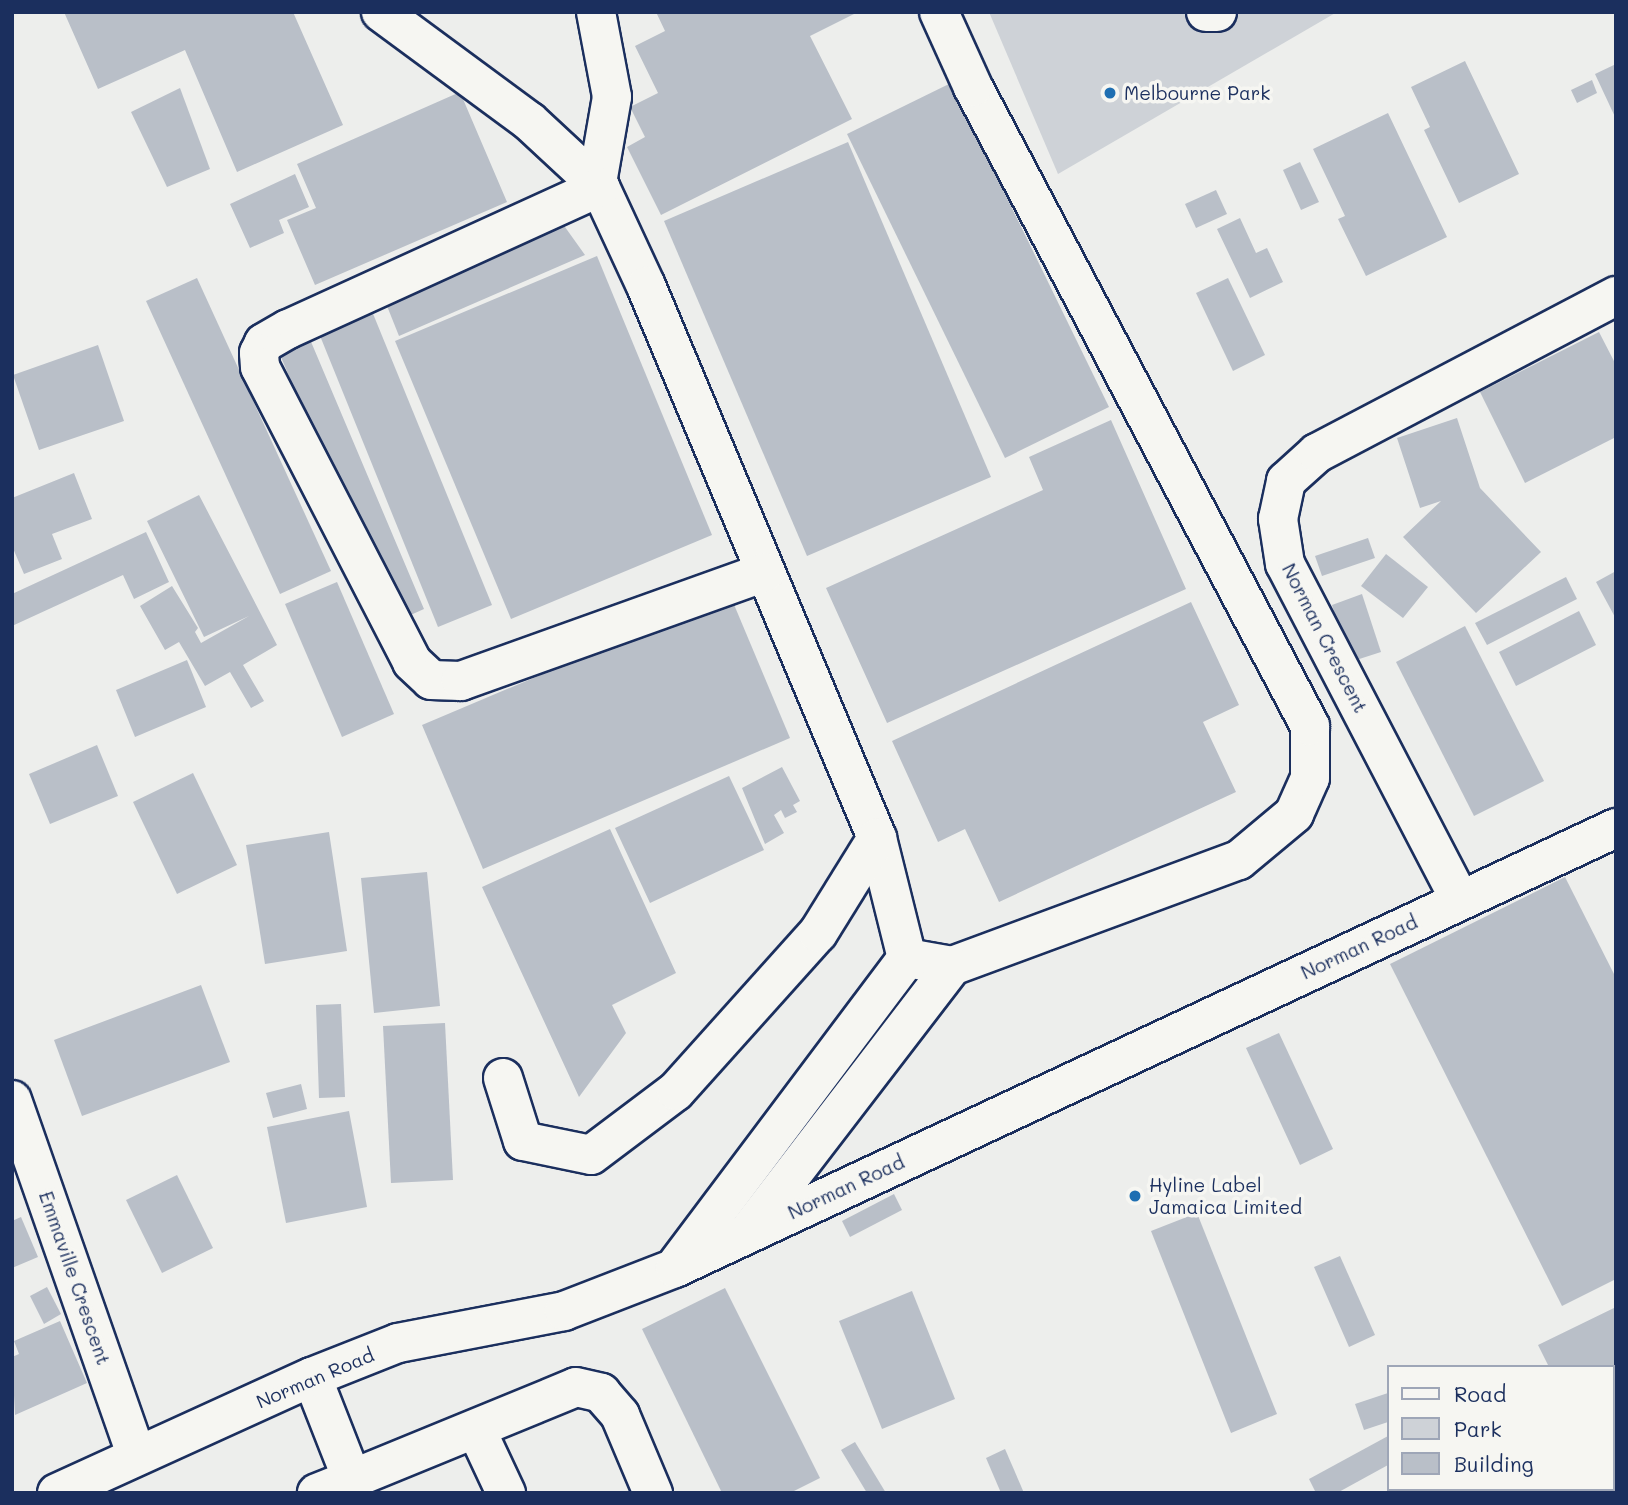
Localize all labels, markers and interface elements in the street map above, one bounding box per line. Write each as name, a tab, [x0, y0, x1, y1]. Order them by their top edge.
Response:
place label: Melbourne Park	[1124, 82, 1270, 104]
marker: Melbourne Park	[1102, 85, 1118, 101]
street label: Norman Crescent	[1278, 560, 1372, 716]
street label: Norman Road	[1297, 910, 1421, 984]
street label: Norman Road	[784, 1150, 908, 1224]
place label: Hyline Label Jamaica Limited	[1149, 1174, 1302, 1218]
street label: Emmaville Crescent	[35, 1188, 115, 1368]
marker: Hyline Label Jamaica Limited	[1127, 1188, 1143, 1204]
street label: Norman Road	[253, 1343, 377, 1413]
legend	[1386, 1365, 1614, 1491]
text: Road	[1454, 1380, 1506, 1407]
text: Park	[1454, 1415, 1502, 1442]
text: Building	[1454, 1450, 1534, 1477]

